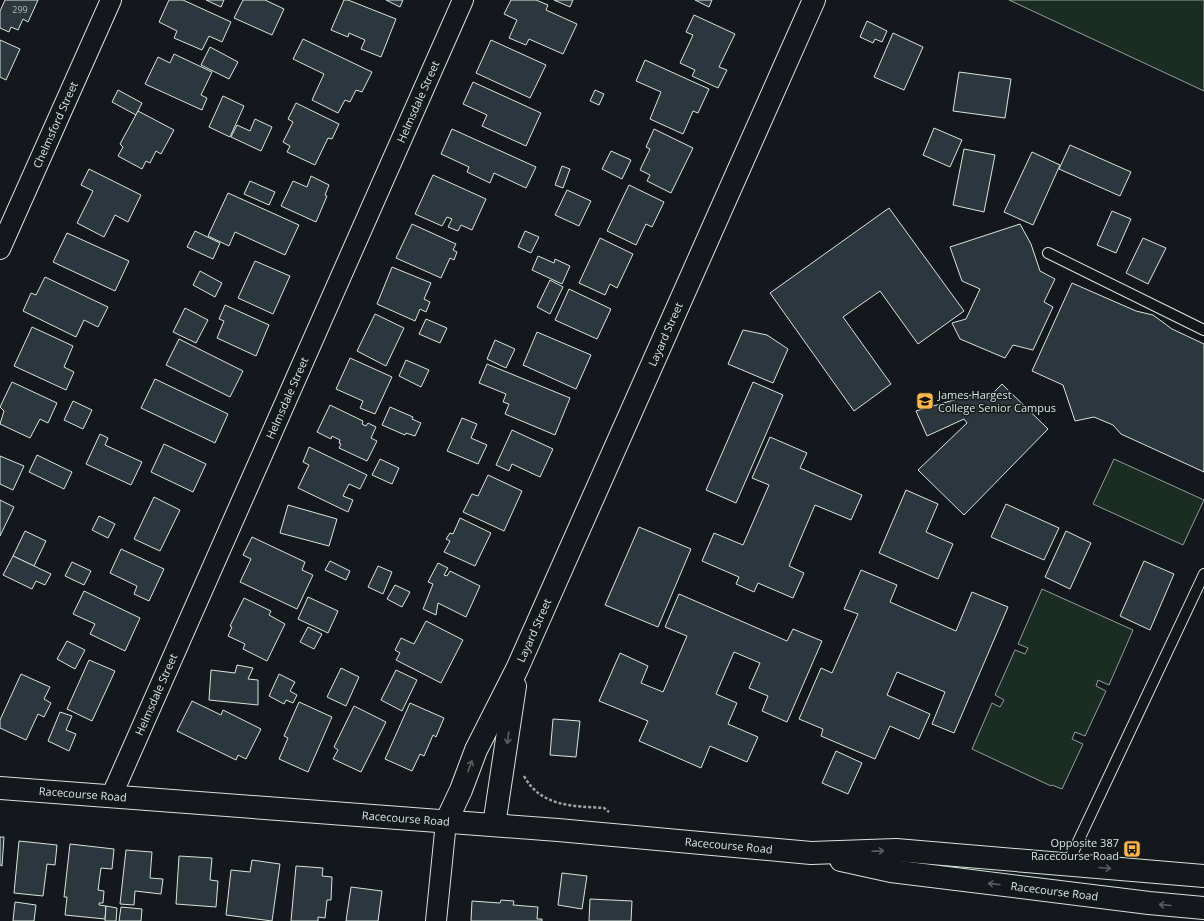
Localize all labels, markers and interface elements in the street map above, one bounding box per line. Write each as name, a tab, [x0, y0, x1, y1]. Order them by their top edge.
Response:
house number: 299	[12, 3, 28, 16]
street label: Helmsdale Street	[393, 58, 442, 145]
street label: Chelmsford Street	[29, 79, 81, 170]
street label: Layard Street	[644, 300, 686, 368]
street label: Helmsdale Street	[262, 355, 311, 441]
place label: James Hargest College Senior Campus	[937, 387, 1056, 415]
school or university icon: James Hargest College Senior Campus	[915, 391, 935, 411]
street label: Layard Street	[513, 596, 554, 665]
street label: Helmsdale Street	[131, 651, 180, 738]
one-way arrow	[504, 732, 512, 745]
one-way arrow	[467, 760, 475, 772]
street label: Racecourse Road	[38, 783, 127, 805]
street label: Racecourse Road	[361, 807, 450, 829]
street label: Racecourse Road	[684, 834, 773, 856]
place label: Opposite 387 Racecourse Road	[1031, 835, 1119, 863]
bus stop icon: Opposite 387 Racecourse Road	[1122, 839, 1142, 859]
one-way arrow	[871, 847, 884, 855]
one-way arrow	[1098, 864, 1111, 871]
street label: Racecourse Road	[1010, 878, 1099, 904]
one-way arrow	[988, 881, 1001, 888]
one-way arrow	[1159, 901, 1172, 908]

